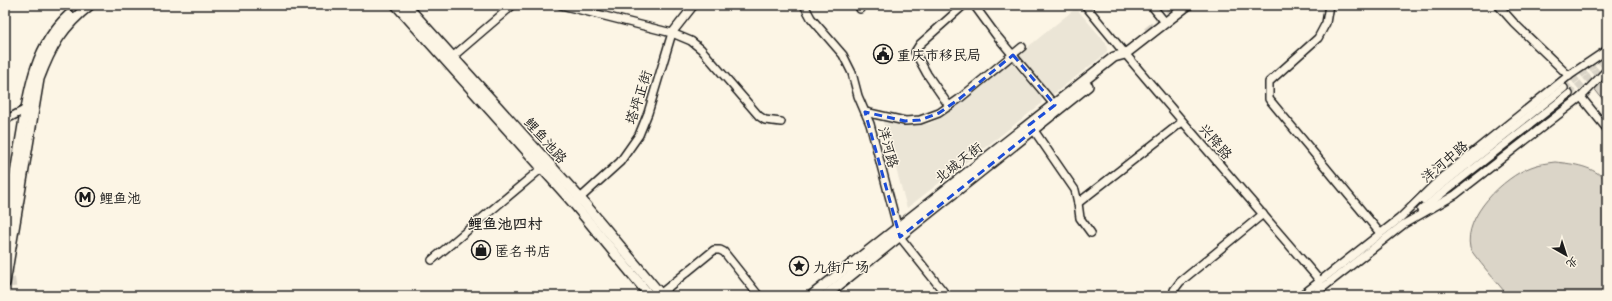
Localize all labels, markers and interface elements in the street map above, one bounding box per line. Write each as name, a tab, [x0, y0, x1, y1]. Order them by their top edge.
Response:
public building icon: 重庆市移民局	[872, 43, 894, 65]
place label: 重庆市移民局	[897, 45, 981, 64]
street label: 塔坪正街	[620, 67, 656, 127]
street label: 鲤鱼池路	[520, 113, 572, 167]
street label: 兴降路	[1195, 119, 1237, 163]
street label: 洋河路	[874, 124, 904, 170]
street label: 洋河中路	[1416, 136, 1472, 186]
street label: 北城天街	[930, 137, 986, 187]
metro station icon: 鲤鱼池	[74, 186, 96, 208]
place label: 鲤鱼池	[99, 188, 141, 207]
district label: 鲤鱼池四村	[467, 213, 543, 233]
north arrow	[1546, 235, 1586, 275]
shop icon: 匿名书店	[470, 239, 492, 261]
place label: 匿名书店	[495, 241, 551, 260]
text: 北	[1564, 254, 1582, 272]
place icon: 九街广场	[788, 255, 810, 277]
place label: 九街广场	[813, 257, 869, 276]

